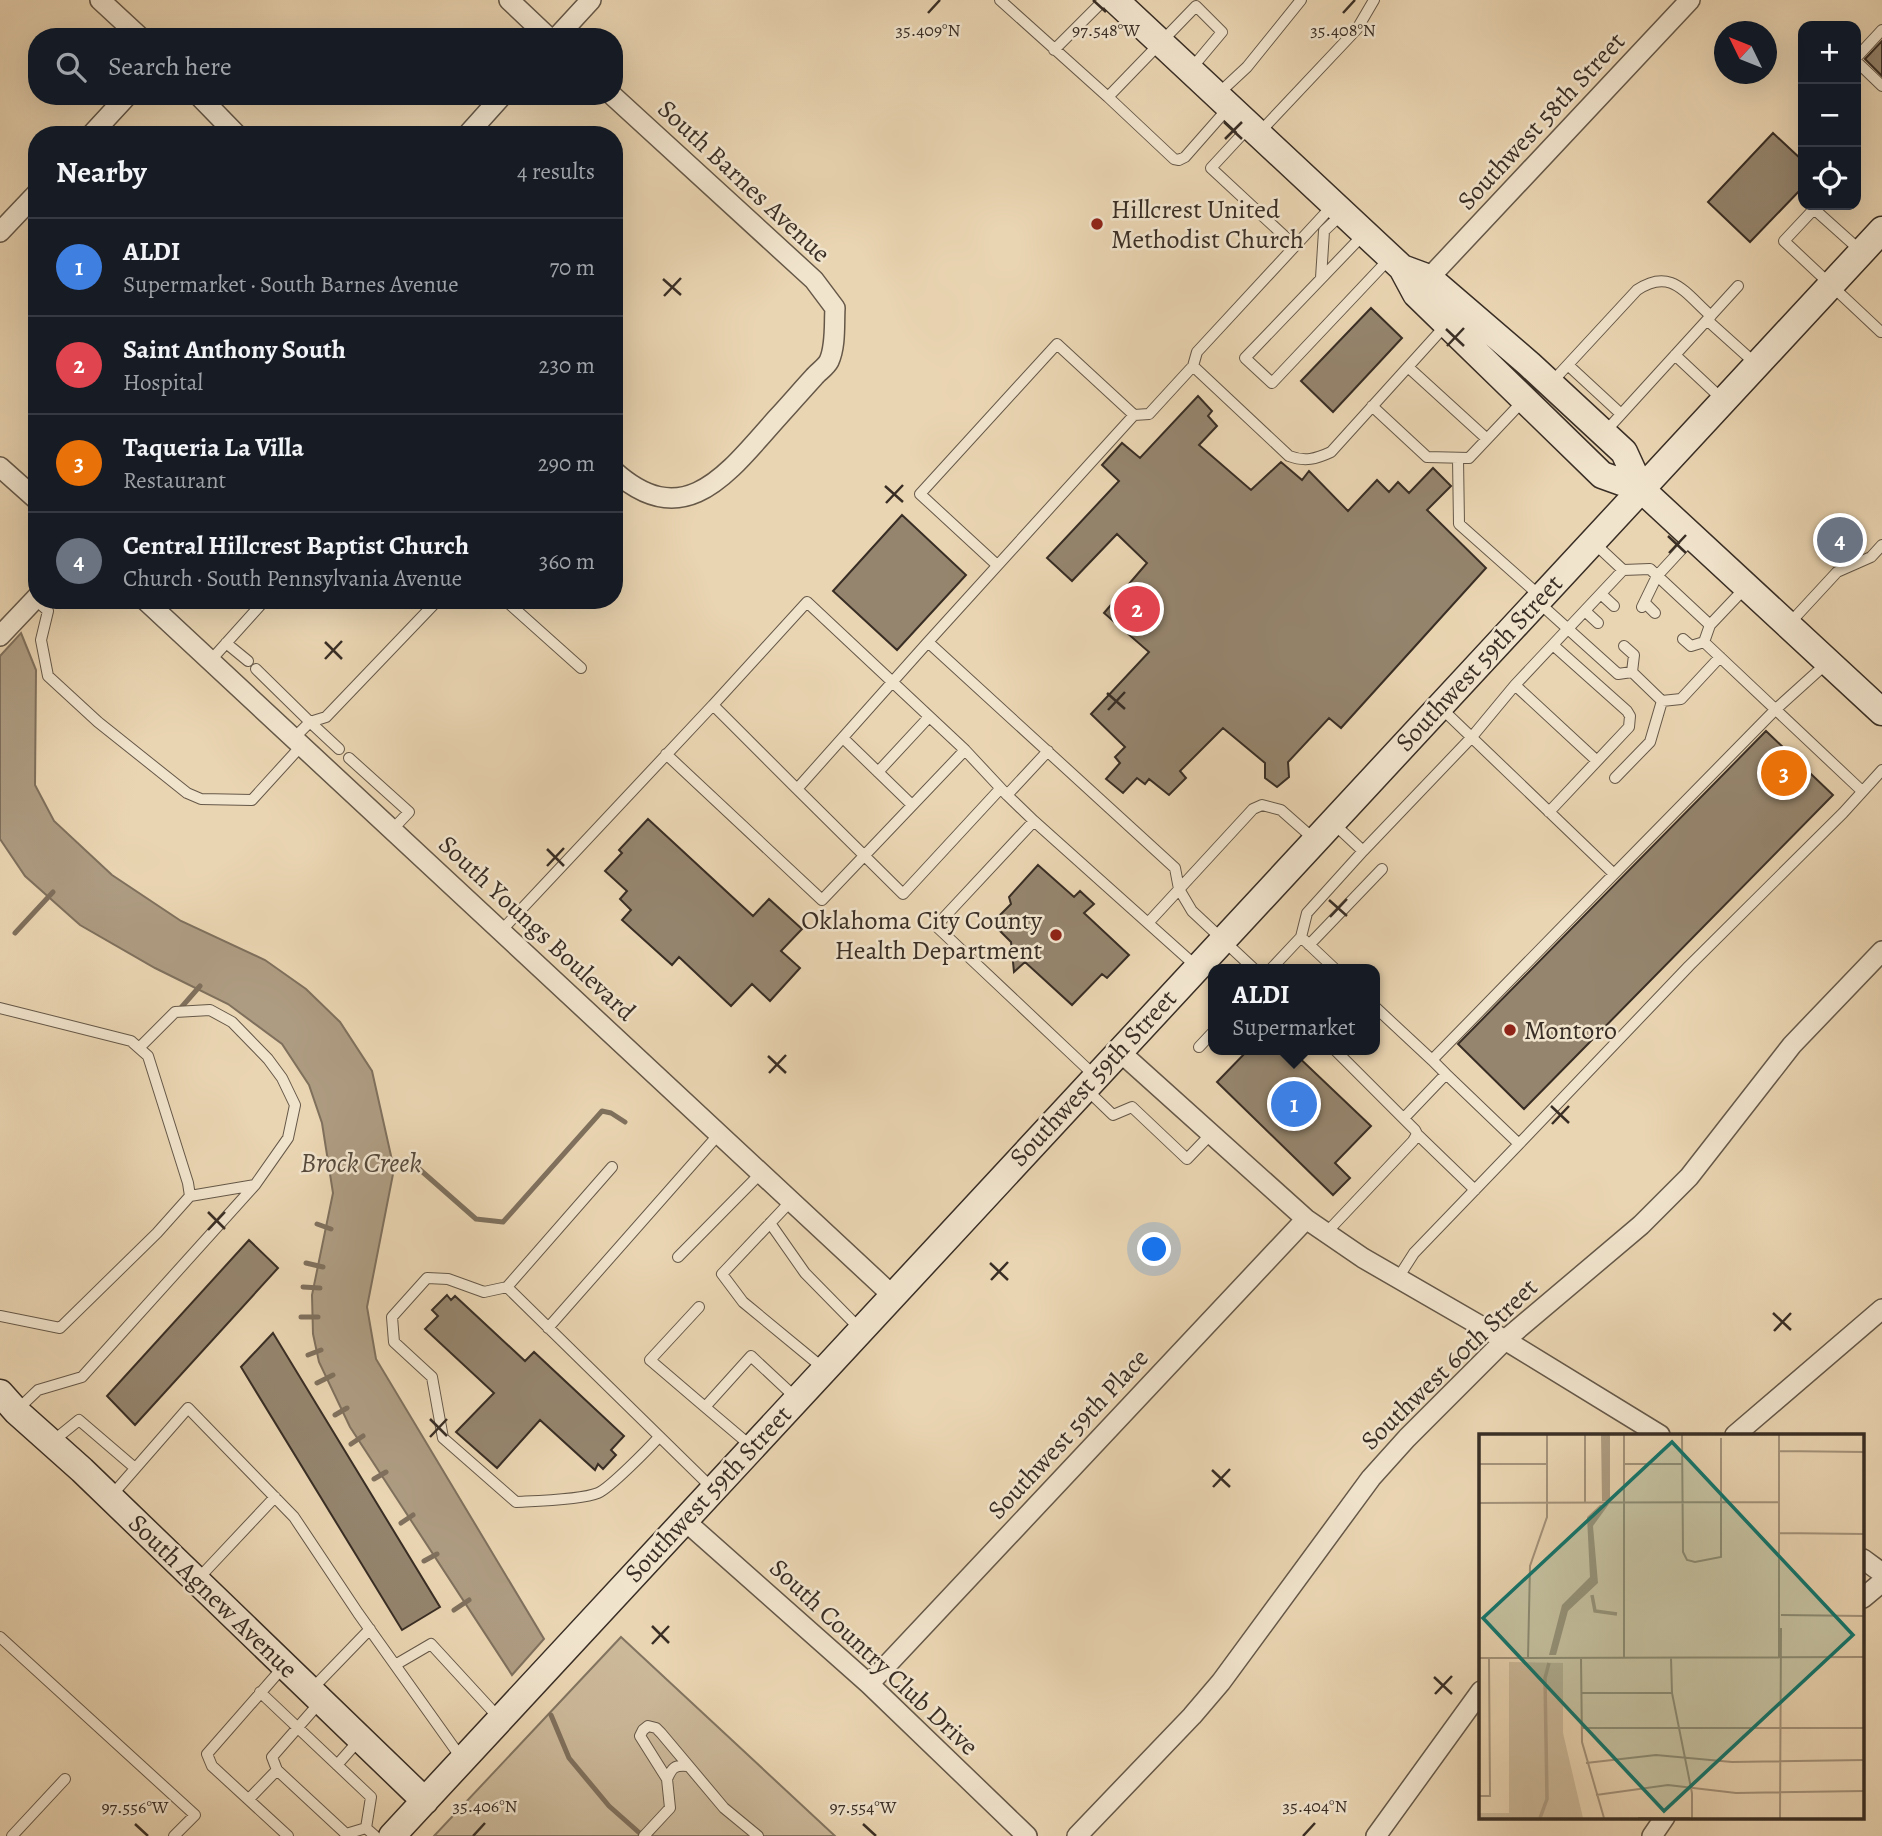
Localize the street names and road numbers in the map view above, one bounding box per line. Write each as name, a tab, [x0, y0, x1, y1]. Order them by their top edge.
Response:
street label: Southwest 58th Street	[1449, 24, 1633, 218]
street label: South Barnes Avenue	[650, 92, 838, 270]
street label: Southwest 59th Street	[1388, 566, 1571, 759]
street label: South Youngs Boulevard	[431, 827, 643, 1029]
street label: Southwest 59th Street	[1002, 981, 1185, 1174]
street label: Southwest 60th Street	[1353, 1270, 1545, 1458]
street label: Southwest 59th Place	[980, 1341, 1156, 1527]
street label: Southwest 59th Street	[617, 1397, 800, 1590]
street label: South Agnew Avenue	[121, 1506, 305, 1686]
street label: South Country Club Drive	[762, 1551, 986, 1763]

